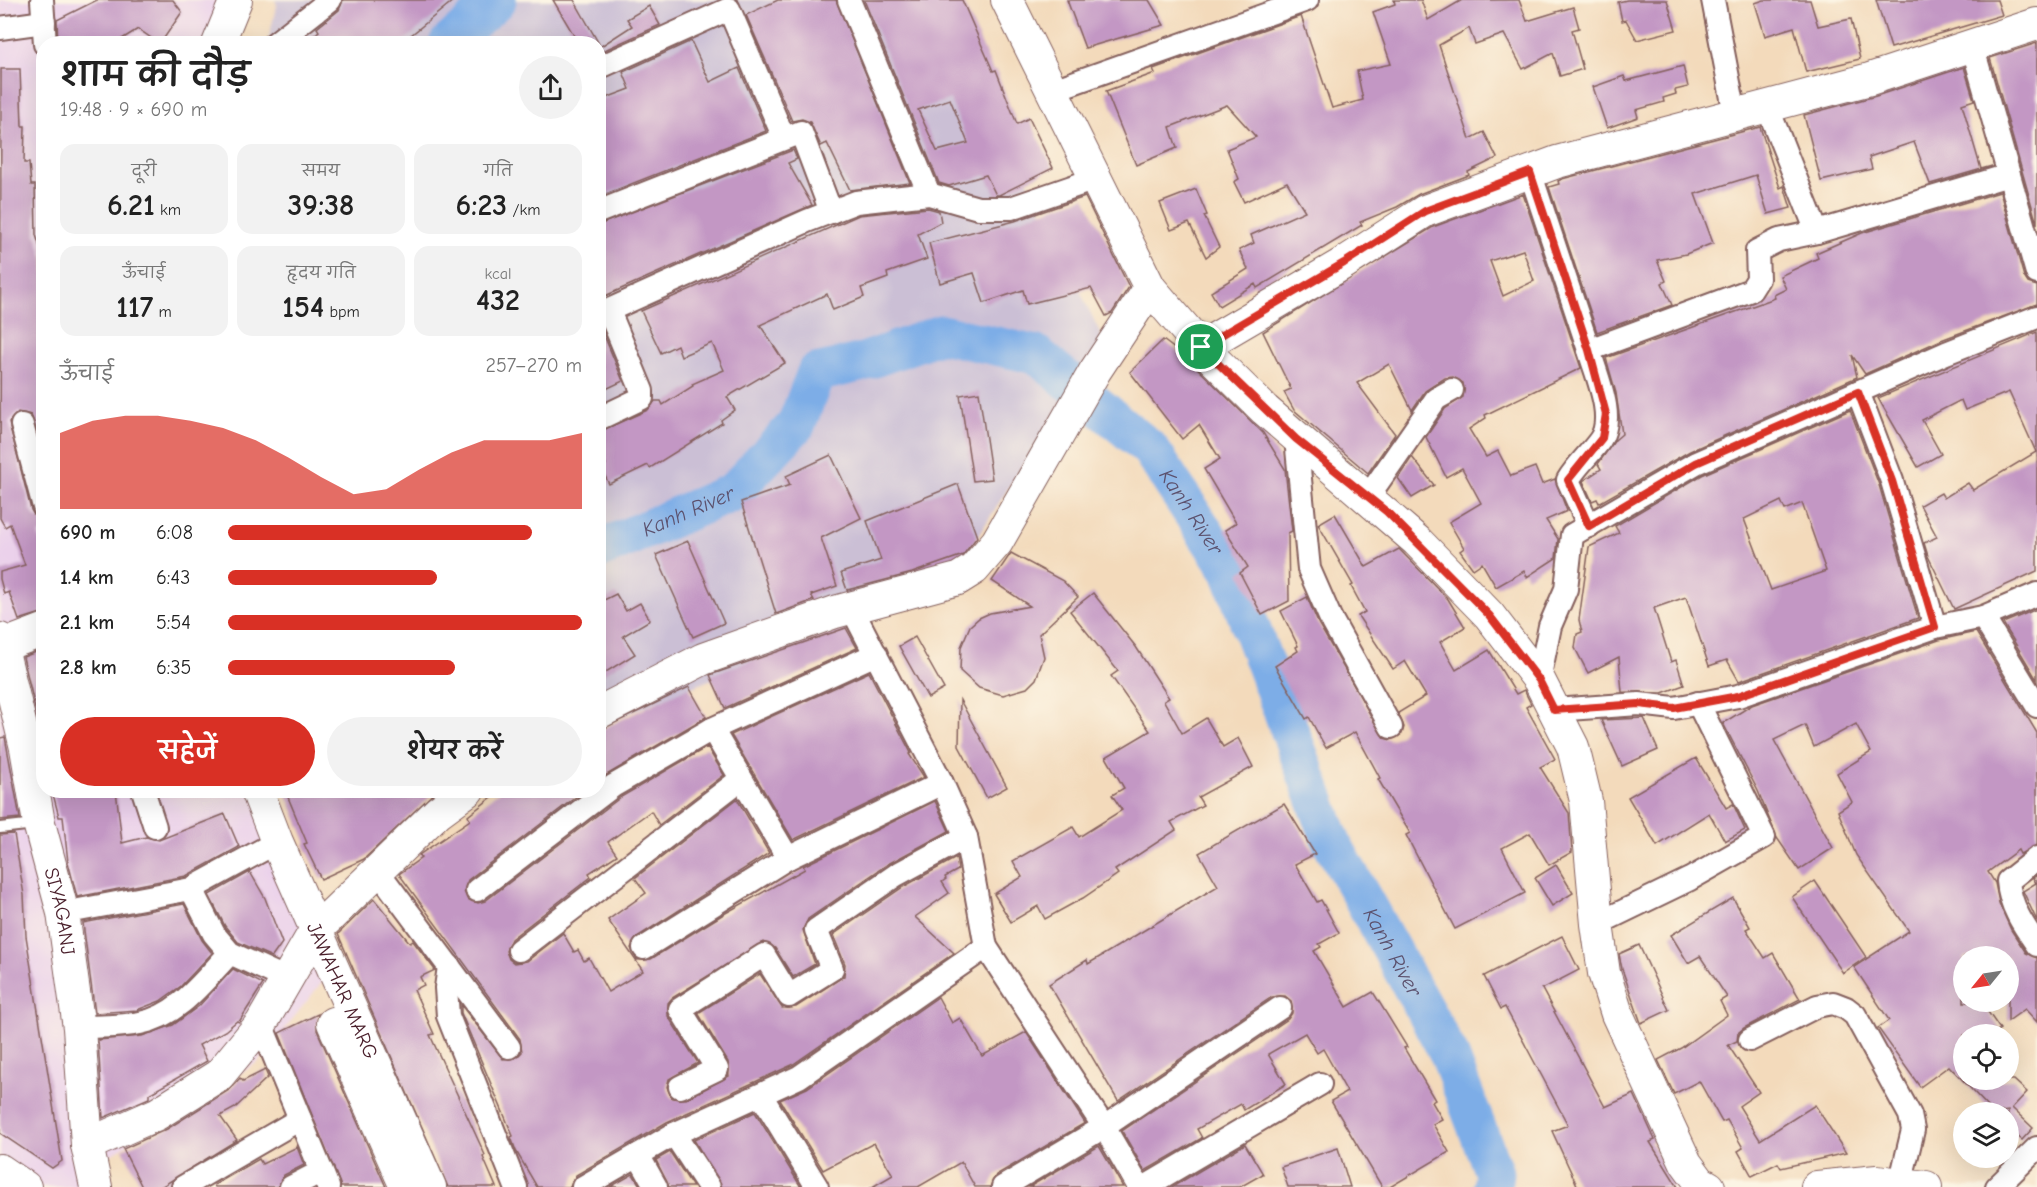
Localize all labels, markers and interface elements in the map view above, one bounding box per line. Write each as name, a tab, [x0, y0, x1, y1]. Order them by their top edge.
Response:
text: शाम की दौड़	[60, 56, 250, 94]
button: share	[519, 56, 582, 119]
text: 19:48 · 9 × 690 m	[60, 98, 207, 121]
text: दूरी	[131, 162, 157, 180]
text: समय	[302, 162, 340, 180]
text: गति	[483, 162, 513, 180]
text: 6.21	[107, 188, 155, 223]
text: 39:38	[288, 188, 354, 223]
text: 6:23	[456, 188, 507, 223]
text: km	[155, 201, 181, 219]
text: /km	[507, 201, 540, 219]
text: ऊँचाई	[123, 264, 165, 282]
text: हृदय गति	[286, 264, 356, 282]
text: kcal	[485, 265, 511, 283]
text: 432	[476, 283, 520, 318]
text: 117	[116, 290, 153, 325]
text: 154	[282, 290, 324, 325]
text: m	[153, 303, 172, 321]
text: bpm	[324, 303, 360, 321]
pin	[1175, 321, 1226, 372]
icon: arrive	[1184, 330, 1217, 363]
text: 257–270 m	[486, 354, 582, 377]
text: ऊँचाई	[60, 362, 114, 385]
water label: Kanh River	[1154, 464, 1229, 560]
water label: Kanh River	[639, 480, 739, 542]
text: 690 m	[60, 521, 115, 544]
text: 6:08	[156, 521, 193, 544]
text: 1.4 km	[60, 566, 114, 589]
text: 6:43	[156, 566, 190, 589]
text: 2.1 km	[60, 611, 114, 634]
text: 5:54	[156, 611, 191, 634]
text: 2.8 km	[60, 656, 117, 679]
text: 6:35	[156, 656, 191, 679]
button: सहेजें	[60, 717, 315, 786]
button: शेयर करें	[327, 717, 582, 786]
street label: SIYAGANJ	[40, 865, 80, 956]
water label: Kanh River	[1358, 904, 1427, 1002]
street label: JAWAHAR MARG	[302, 918, 383, 1062]
north arrow	[1953, 946, 2019, 1012]
map controls	[1953, 946, 2019, 1168]
button: locate	[1953, 1024, 2019, 1090]
button: layers	[1953, 1102, 2019, 1168]

